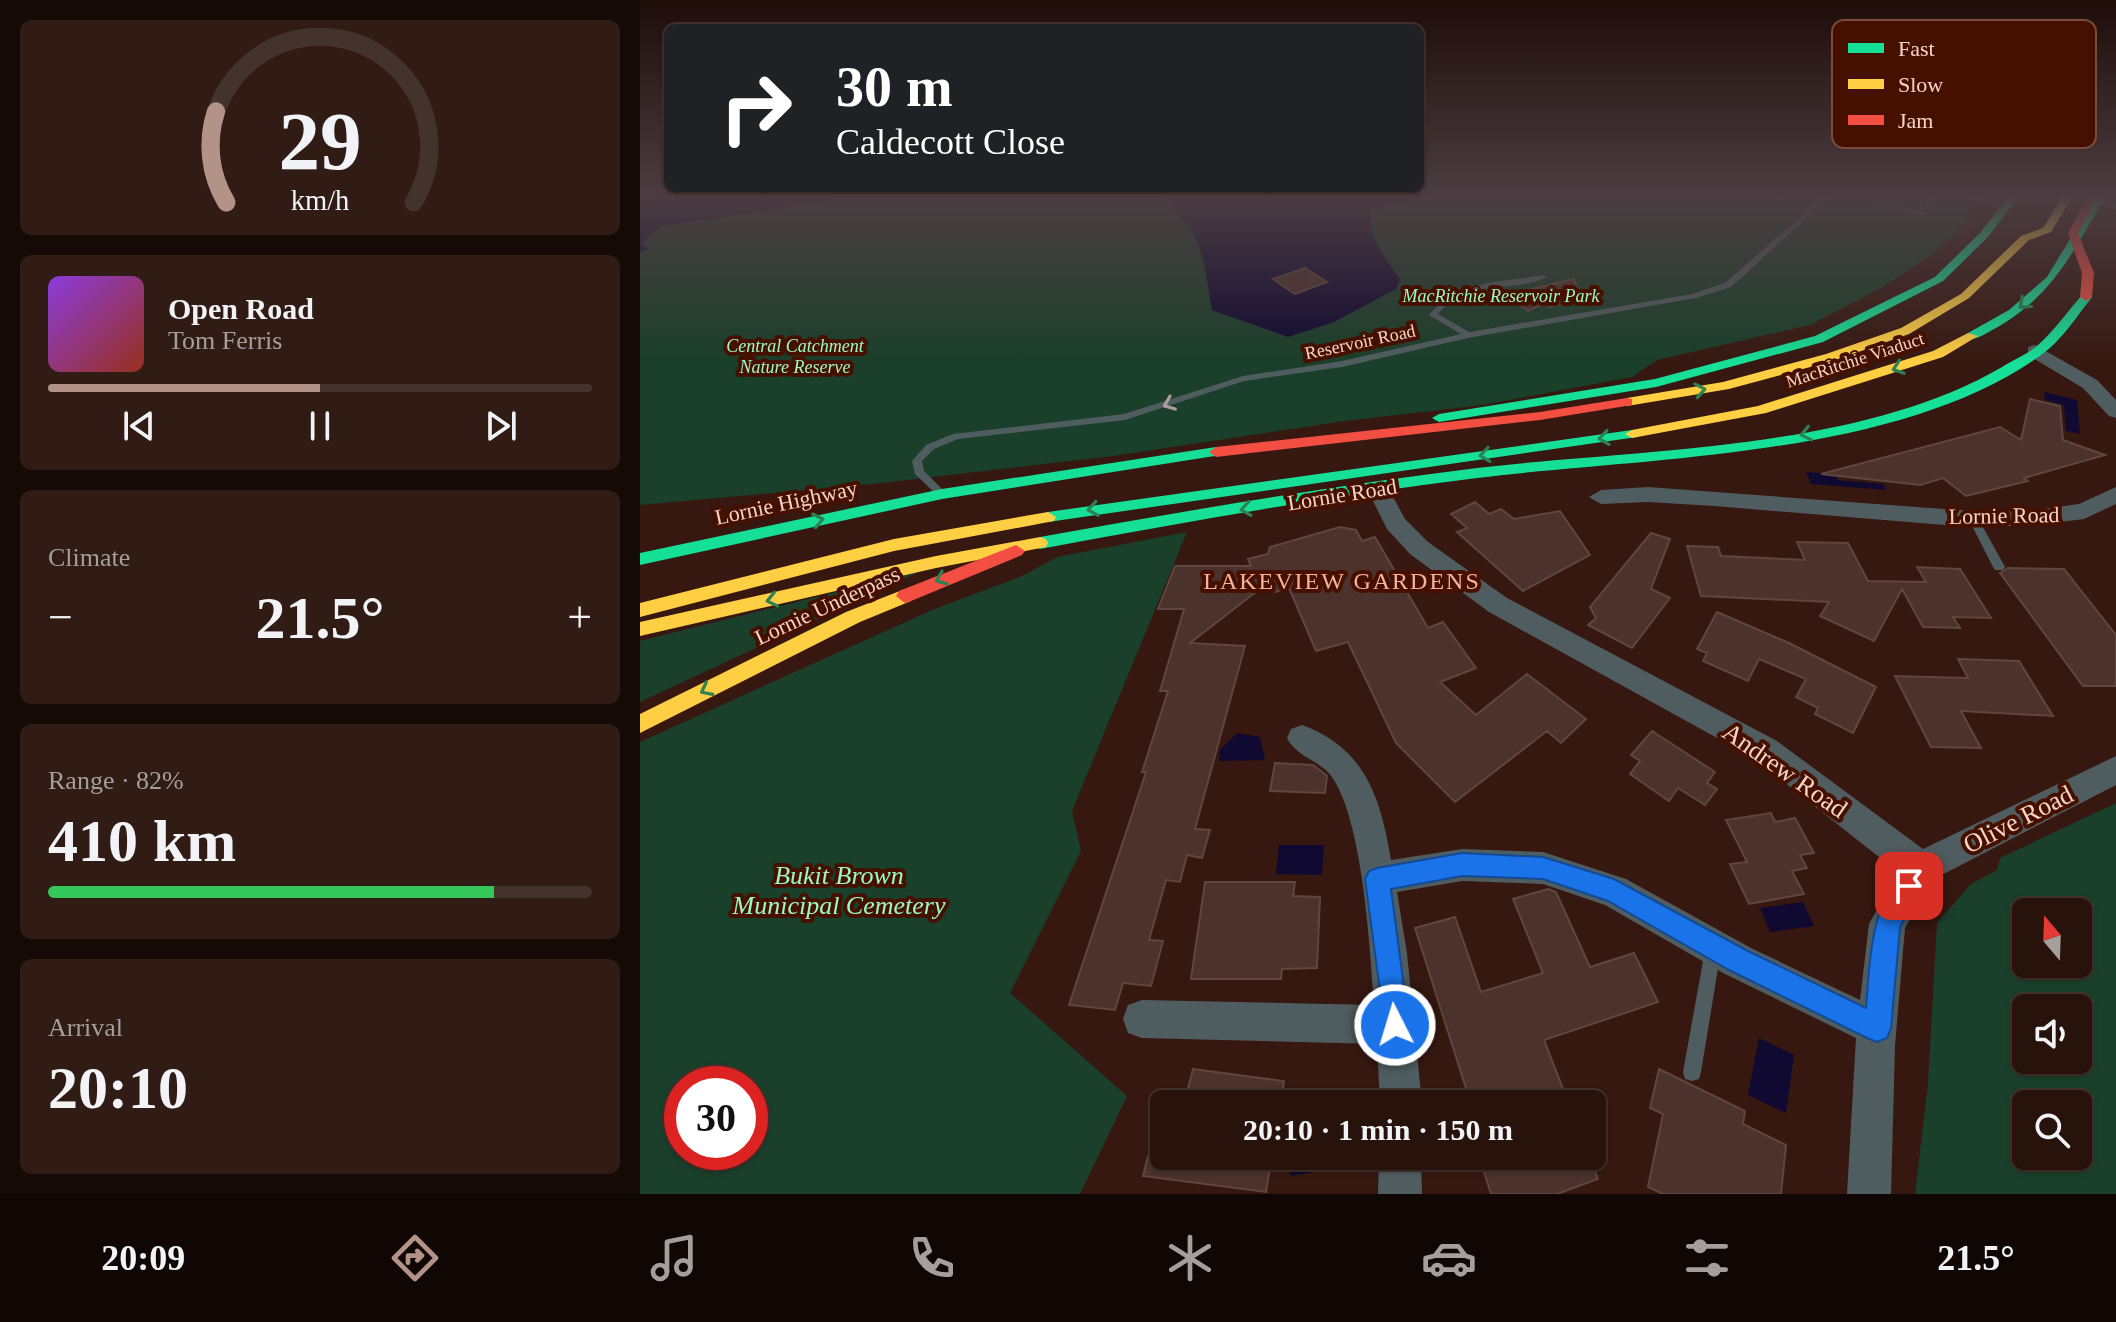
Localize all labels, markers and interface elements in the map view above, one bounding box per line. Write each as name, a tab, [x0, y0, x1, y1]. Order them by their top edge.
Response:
legend	[1832, 20, 2096, 148]
text: Fast	[1898, 36, 1935, 61]
icon: right	[704, 56, 808, 160]
text: 30 m	[836, 56, 953, 118]
text: Slow	[1898, 72, 1943, 97]
text: 29	[278, 95, 362, 187]
text: Jam	[1898, 108, 1933, 133]
text: Caldecott Close	[836, 122, 1065, 162]
text: km/h	[291, 186, 349, 217]
park label: MacRitchie Reservoir Park	[1402, 286, 1600, 306]
text: Open Road	[168, 292, 314, 325]
one-way arrow	[2018, 294, 2033, 309]
street label: Reservoir Road	[1303, 321, 1417, 363]
text: Tom Ferris	[168, 326, 282, 355]
street label: MacRitchie Viaduct	[1783, 328, 1927, 392]
park label: Central Catchment Nature Reserve	[726, 336, 865, 377]
one-way arrow	[1892, 358, 1906, 375]
one-way arrow	[1693, 382, 1707, 399]
one-way arrow	[1163, 394, 1177, 410]
icon: previous	[117, 404, 161, 448]
icon: pause	[298, 404, 342, 448]
icon: next	[479, 404, 523, 448]
one-way arrow	[1799, 425, 1813, 442]
one-way arrow	[1597, 429, 1610, 446]
one-way arrow	[1478, 446, 1492, 463]
street label: Lornie Road	[1286, 473, 1399, 515]
street label: Lornie Highway	[713, 475, 860, 530]
one-way arrow	[1239, 499, 1252, 516]
one-way arrow	[1086, 500, 1100, 517]
street label: Lornie Road	[1949, 502, 2060, 529]
one-way arrow	[811, 512, 825, 529]
text: Climate	[48, 543, 130, 572]
street label: Lornie Underpass	[751, 561, 904, 650]
district label: LAKEVIEW GARDENS	[1203, 568, 1481, 594]
one-way arrow	[935, 570, 949, 586]
text: 21.5°	[256, 585, 385, 651]
one-way arrow	[766, 591, 780, 608]
text: −	[48, 593, 73, 642]
text: +	[567, 593, 592, 642]
one-way arrow	[699, 681, 714, 696]
street label: Andrew Road	[1717, 717, 1852, 824]
text: Range · 82%	[48, 766, 184, 795]
street label: Olive Road	[1959, 779, 2078, 859]
text: 410 km	[48, 808, 236, 874]
pin	[1875, 852, 1943, 920]
park label: Bukit Brown Municipal Cemetery	[732, 861, 946, 920]
icon: arrive	[1887, 864, 1931, 908]
north arrow	[2012, 898, 2092, 978]
map controls	[2012, 898, 2092, 1170]
position arrow	[1353, 983, 1437, 1067]
button: sound	[2012, 994, 2092, 1074]
text: Arrival	[48, 1013, 123, 1042]
text: 20:10	[48, 1055, 188, 1121]
speed limit sign: 30	[664, 1066, 768, 1170]
button: search	[2012, 1090, 2092, 1170]
text: 20:10 · 1 min · 150 m	[1243, 1113, 1513, 1146]
icon: directions	[387, 1230, 443, 1286]
icon: music	[646, 1230, 702, 1286]
icon: phone	[904, 1230, 960, 1286]
icon: climate	[1162, 1230, 1218, 1286]
icon: car	[1421, 1230, 1477, 1286]
icon: filters	[1679, 1230, 1735, 1286]
text: 20:09	[101, 1238, 185, 1278]
text: 21.5°	[1937, 1238, 2015, 1278]

